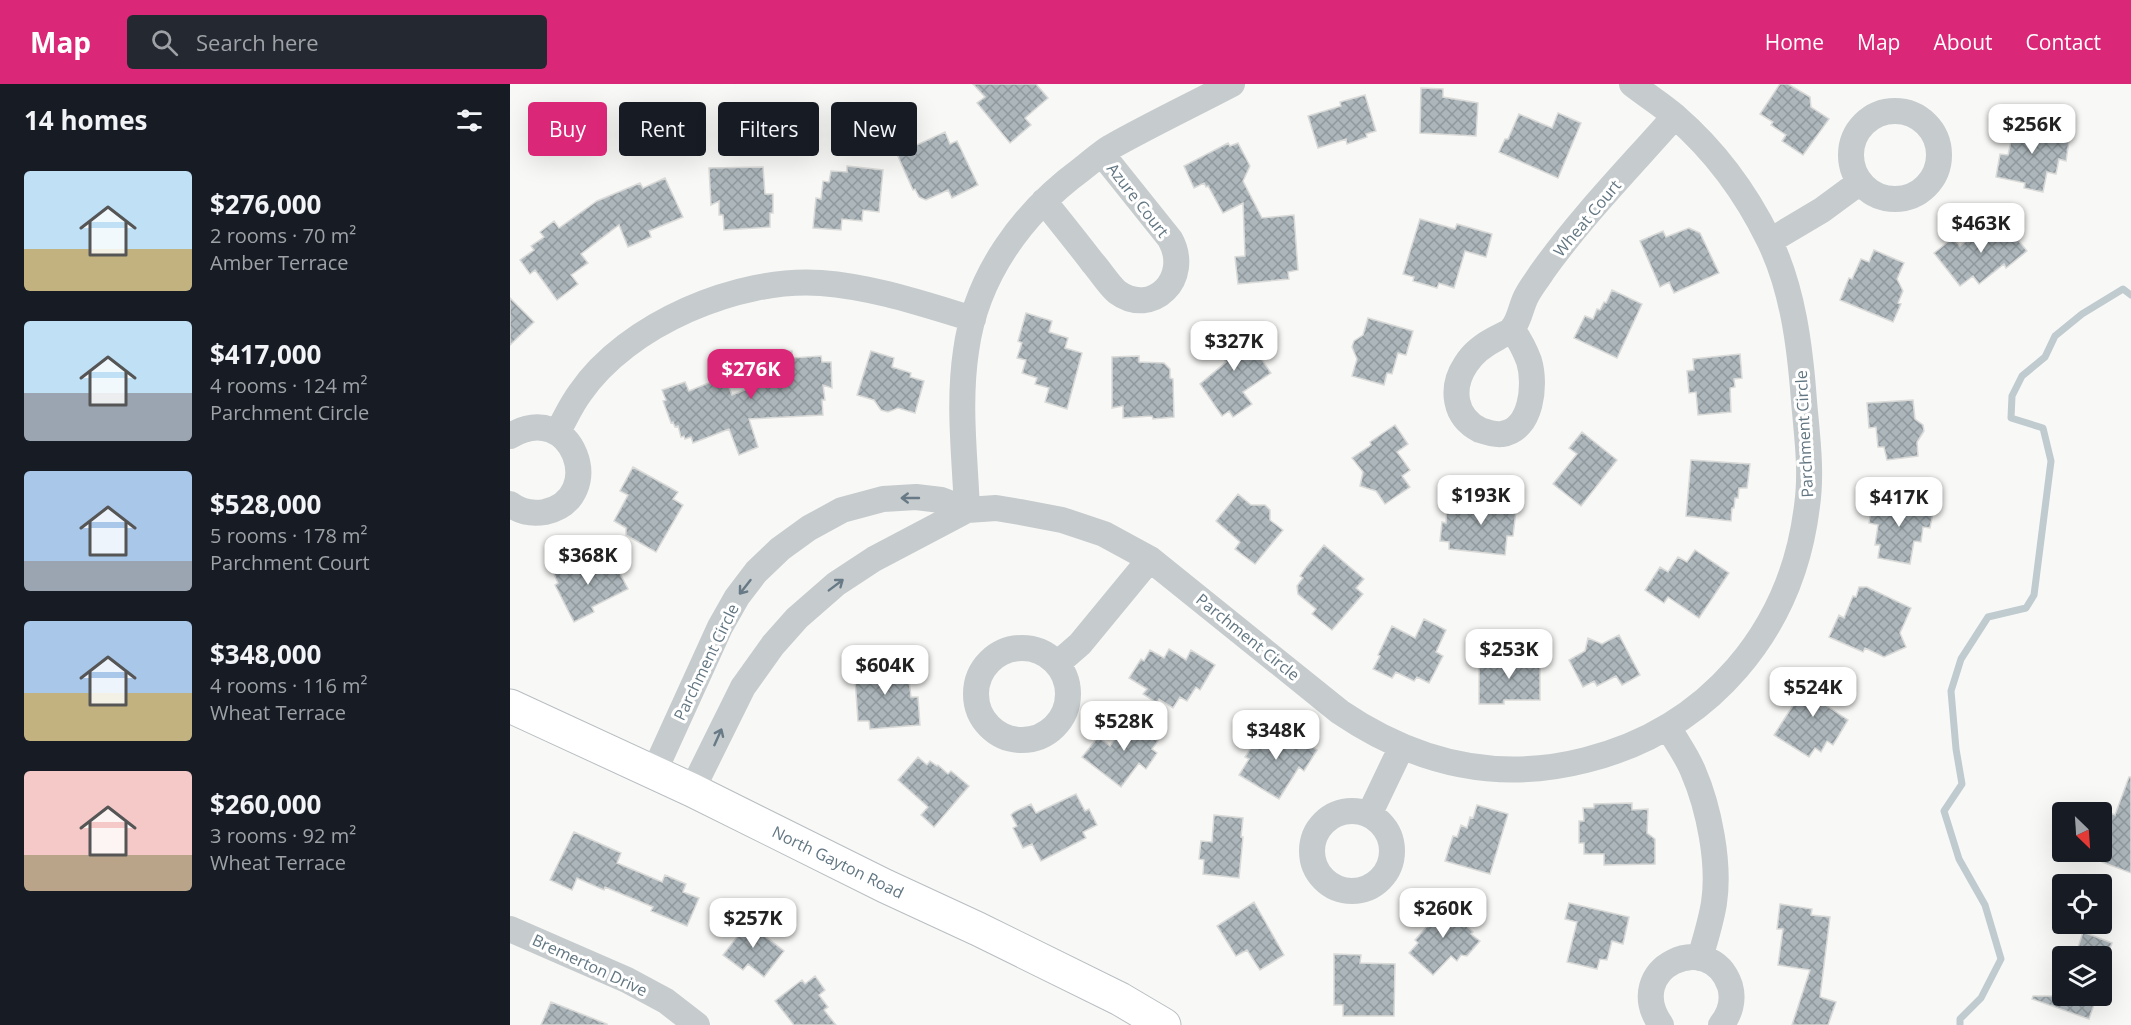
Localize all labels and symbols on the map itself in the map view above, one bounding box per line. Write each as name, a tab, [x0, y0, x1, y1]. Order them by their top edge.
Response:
pin: $256K	[1990, 104, 2074, 155]
street label: Azure Court	[1102, 158, 1174, 242]
street label: Wheat Court	[1548, 175, 1626, 261]
pin: $463K	[1939, 203, 2023, 254]
pin: $327K	[1192, 321, 1276, 372]
pin: $276K	[709, 349, 793, 400]
street label: Parchment Circle	[1790, 370, 1818, 498]
pin: $193K	[1439, 475, 1523, 526]
pin: $417K	[1857, 477, 1941, 528]
one-way arrow	[901, 492, 921, 504]
pin: $368K	[546, 535, 630, 586]
one-way arrow	[739, 578, 751, 594]
one-way arrow	[827, 579, 843, 591]
street label: Parchment Circle	[1192, 588, 1304, 686]
street label: Parchment Circle	[668, 600, 744, 724]
pin: $253K	[1467, 629, 1551, 680]
pin: $604K	[843, 645, 927, 696]
pin: $524K	[1771, 667, 1855, 718]
pin: $528K	[1082, 701, 1166, 752]
pin: $348K	[1234, 710, 1318, 761]
one-way arrow	[712, 729, 724, 747]
north arrow	[2052, 802, 2112, 862]
street label: North Gayton Road	[769, 821, 907, 903]
pin: $260K	[1401, 888, 1485, 939]
pin: $257K	[711, 898, 795, 949]
street label: Bremerton Drive	[529, 929, 651, 1001]

